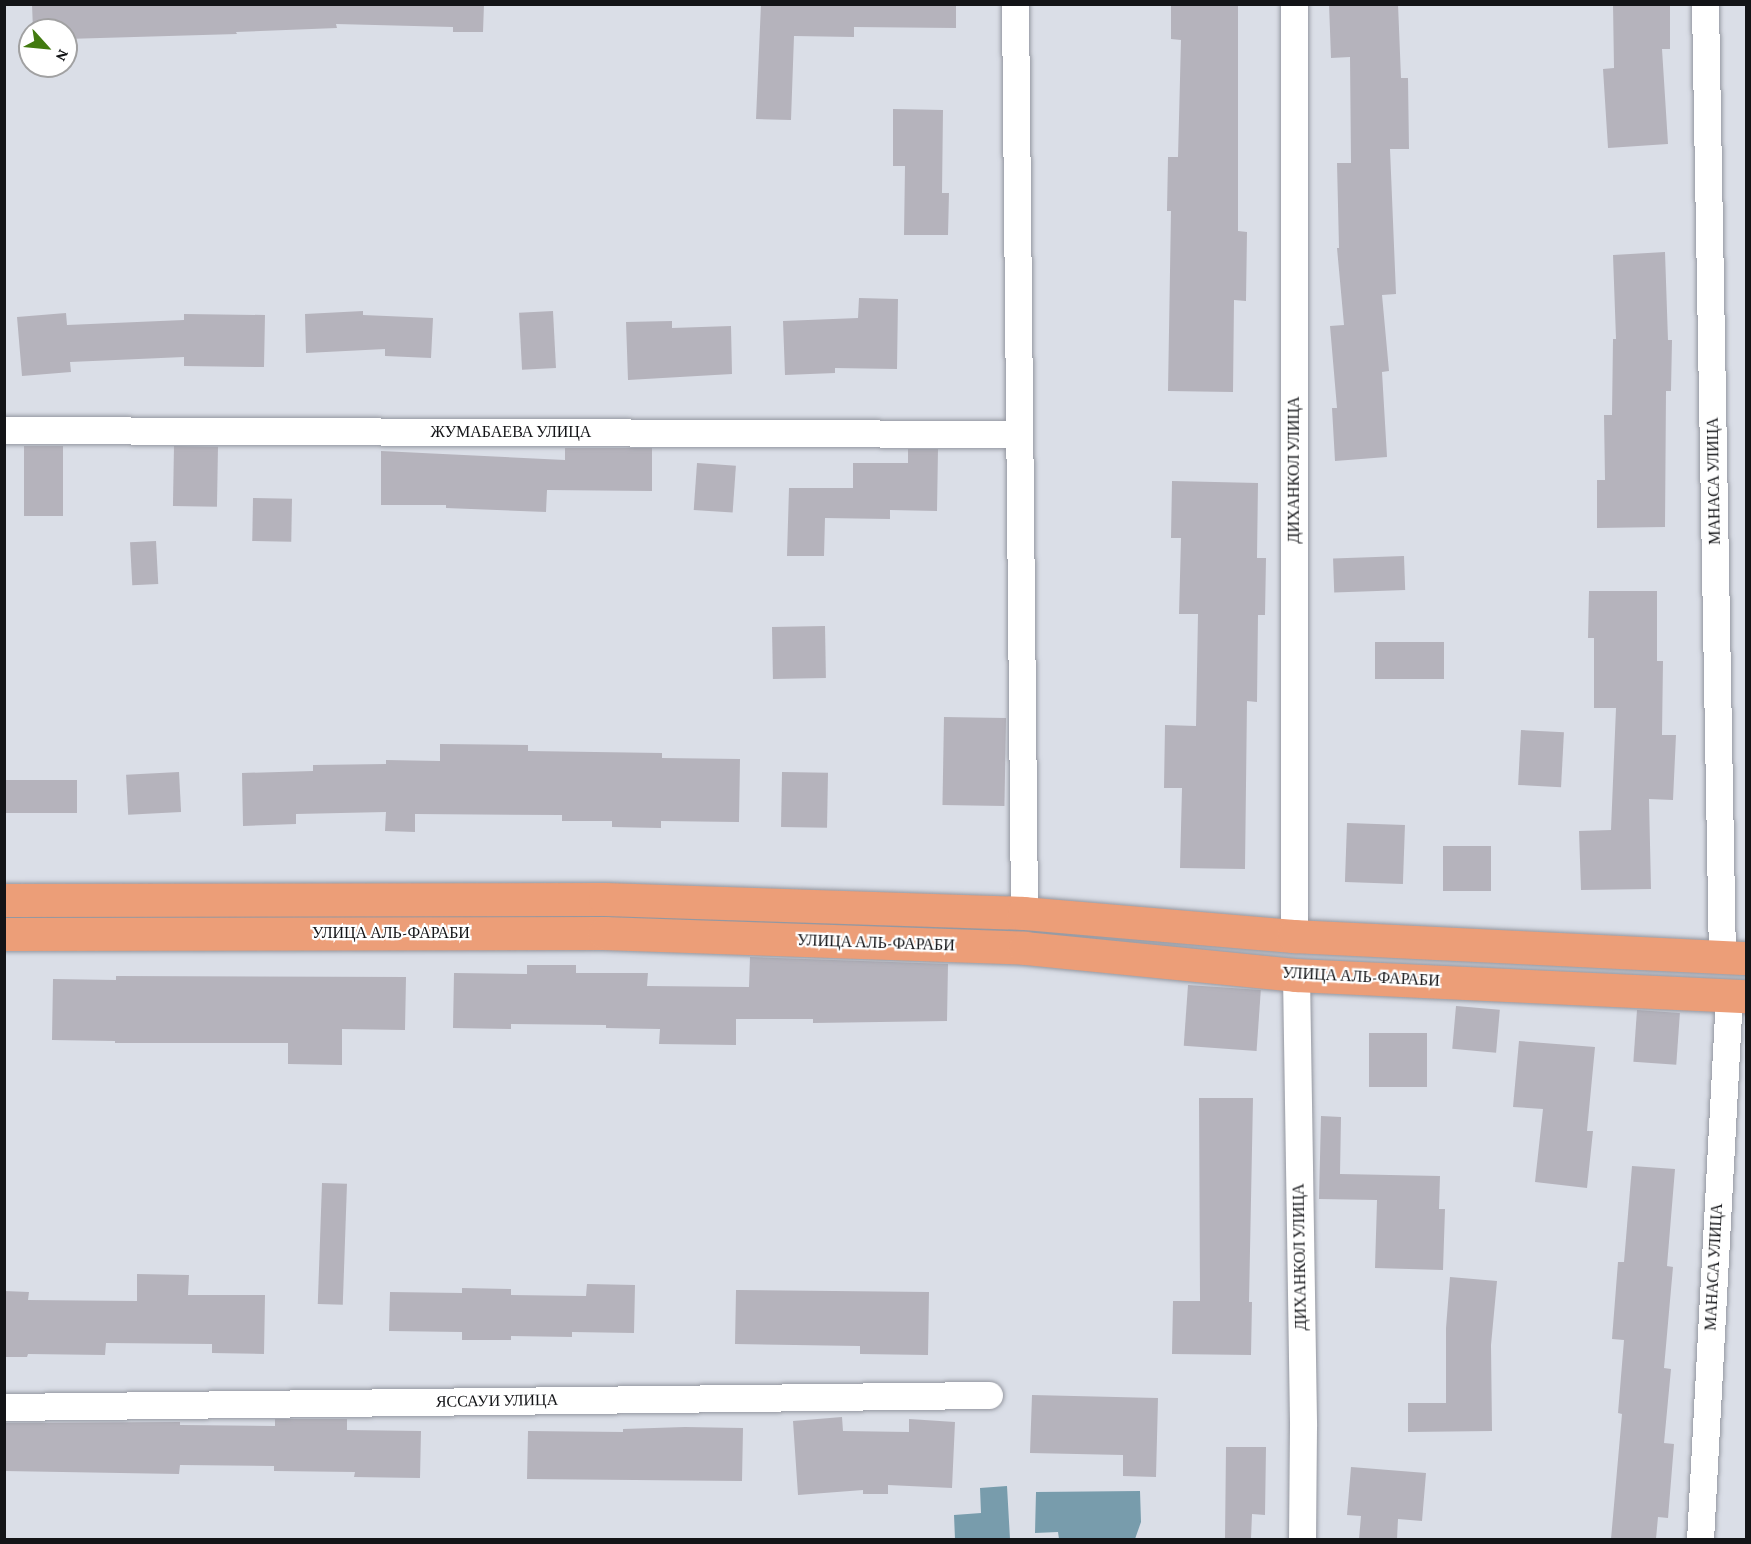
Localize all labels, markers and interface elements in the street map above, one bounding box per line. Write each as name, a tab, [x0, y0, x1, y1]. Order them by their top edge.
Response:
north arrow	[18, 18, 78, 78]
text: N	[53, 47, 73, 64]
street label: ДИХАНКОЛ УЛИЦА	[1284, 396, 1304, 544]
street label: МАНАСА УЛИЦА	[1703, 417, 1725, 545]
street label: ЖУМАБАЕВА УЛИЦА	[431, 422, 591, 442]
street label: УЛИЦА АЛЬ-ФАРАБИ	[312, 923, 470, 943]
street label: УЛИЦА АЛЬ-ФАРАБИ	[797, 931, 955, 955]
street label: УЛИЦА АЛЬ-ФАРАБИ	[1282, 963, 1440, 991]
street label: ДИХАНКОЛ УЛИЦА	[1289, 1183, 1311, 1331]
street label: МАНАСА УЛИЦА	[1701, 1203, 1727, 1331]
street label: ЯССАУИ УЛИЦА	[436, 1390, 558, 1412]

